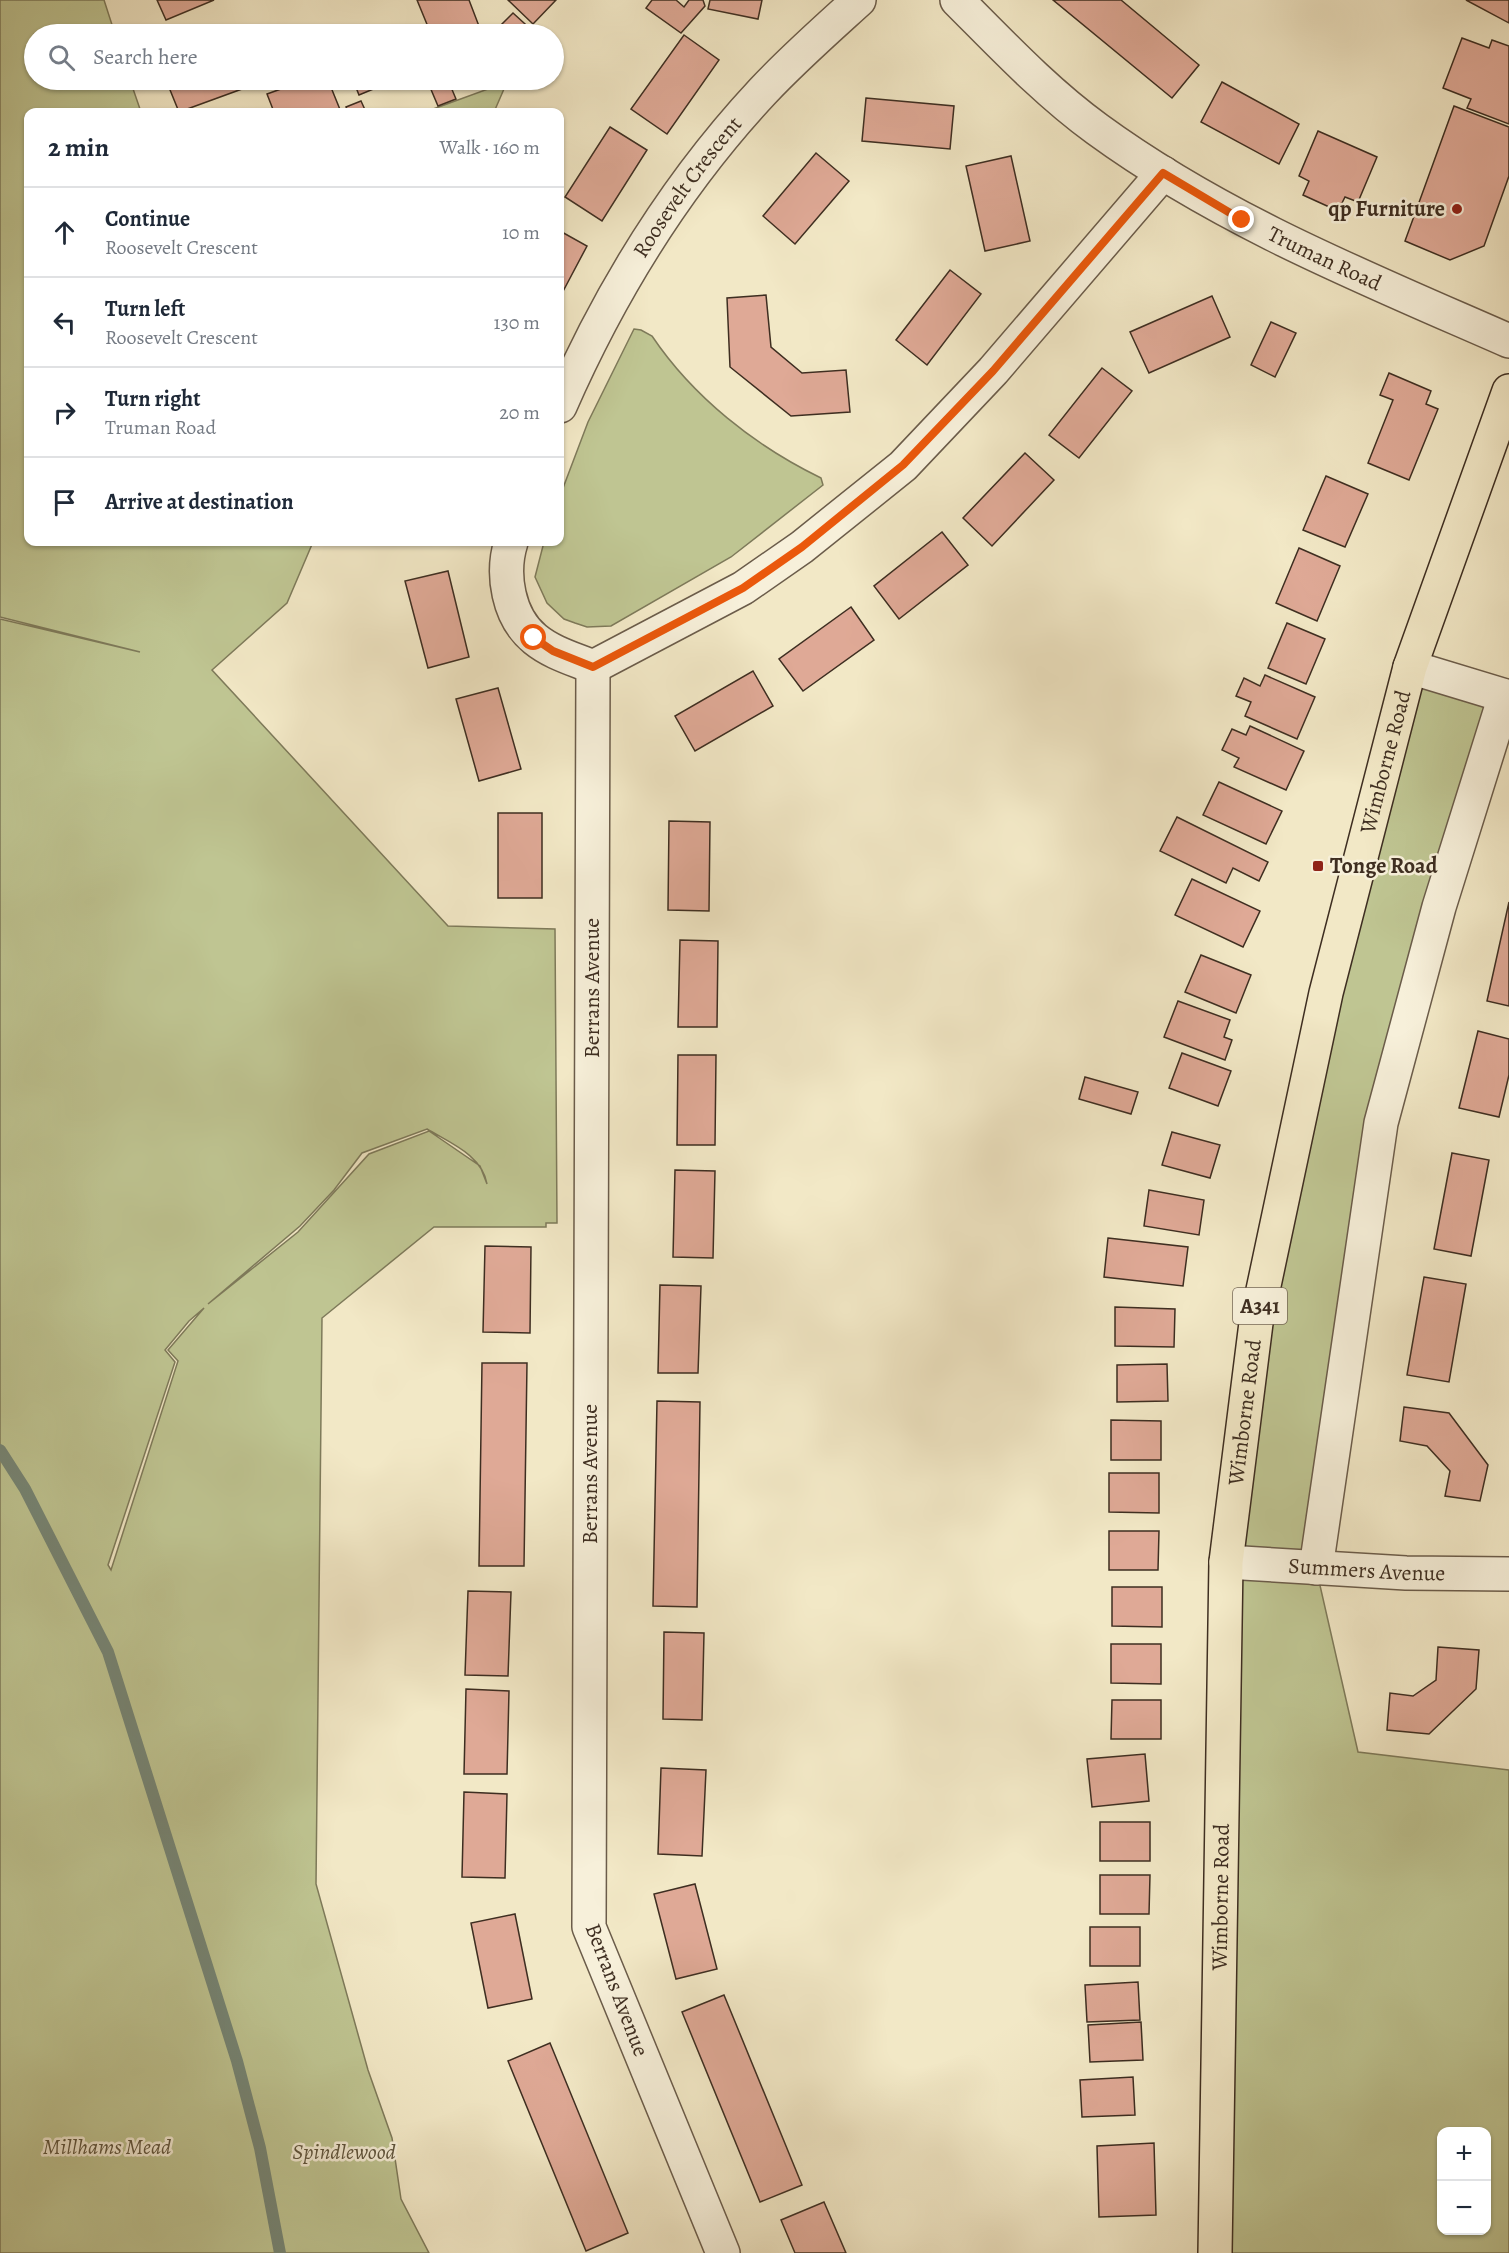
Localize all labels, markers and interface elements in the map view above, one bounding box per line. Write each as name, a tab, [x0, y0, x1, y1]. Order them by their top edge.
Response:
search box	[24, 24, 564, 90]
icon: search	[45, 41, 78, 74]
text: Search here	[93, 42, 198, 72]
street label: Roosevelt Crescent	[626, 110, 749, 263]
text: 2 min	[48, 130, 109, 165]
text: Walk · 160 m	[440, 134, 540, 161]
place label: qp Furniture	[1328, 194, 1445, 224]
marker: qp Furniture	[1450, 202, 1464, 216]
text: Continue	[105, 204, 190, 234]
route end	[1228, 206, 1254, 232]
icon: ahead	[48, 216, 81, 249]
text: 10 m	[502, 219, 540, 246]
street label: Truman Road	[1263, 219, 1386, 298]
text: Roosevelt Crescent	[105, 234, 258, 261]
text: Turn left	[105, 294, 185, 324]
icon: left	[48, 306, 81, 339]
text: 130 m	[494, 309, 540, 336]
text: Roosevelt Crescent	[105, 324, 258, 351]
text: Turn right	[105, 384, 201, 414]
icon: right	[48, 396, 81, 429]
text: 20 m	[499, 399, 540, 426]
text: Truman Road	[105, 414, 216, 441]
icon: arrive	[48, 486, 81, 519]
text: Arrive at destination	[105, 487, 294, 517]
route start	[520, 624, 546, 650]
street label: Wimborne Road	[1352, 687, 1418, 838]
place label: Tonge Road	[1330, 851, 1438, 881]
marker: Tonge Road	[1311, 859, 1325, 873]
street label: Berrans Avenue	[577, 918, 607, 1058]
road number: A341	[1233, 1288, 1287, 1324]
street label: Wimborne Road	[1221, 1337, 1269, 1488]
street label: Berrans Avenue	[575, 1404, 605, 1544]
street label: Summers Avenue	[1287, 1551, 1445, 1588]
street label: Wimborne Road	[1204, 1823, 1237, 1972]
street label: Berrans Avenue	[578, 1919, 656, 2061]
map controls	[1437, 2127, 1491, 2235]
button: +	[1437, 2127, 1491, 2181]
park label: Millhams Mead	[43, 2132, 171, 2162]
park label: Spindlewood	[292, 2137, 396, 2167]
button: −	[1437, 2181, 1491, 2235]

